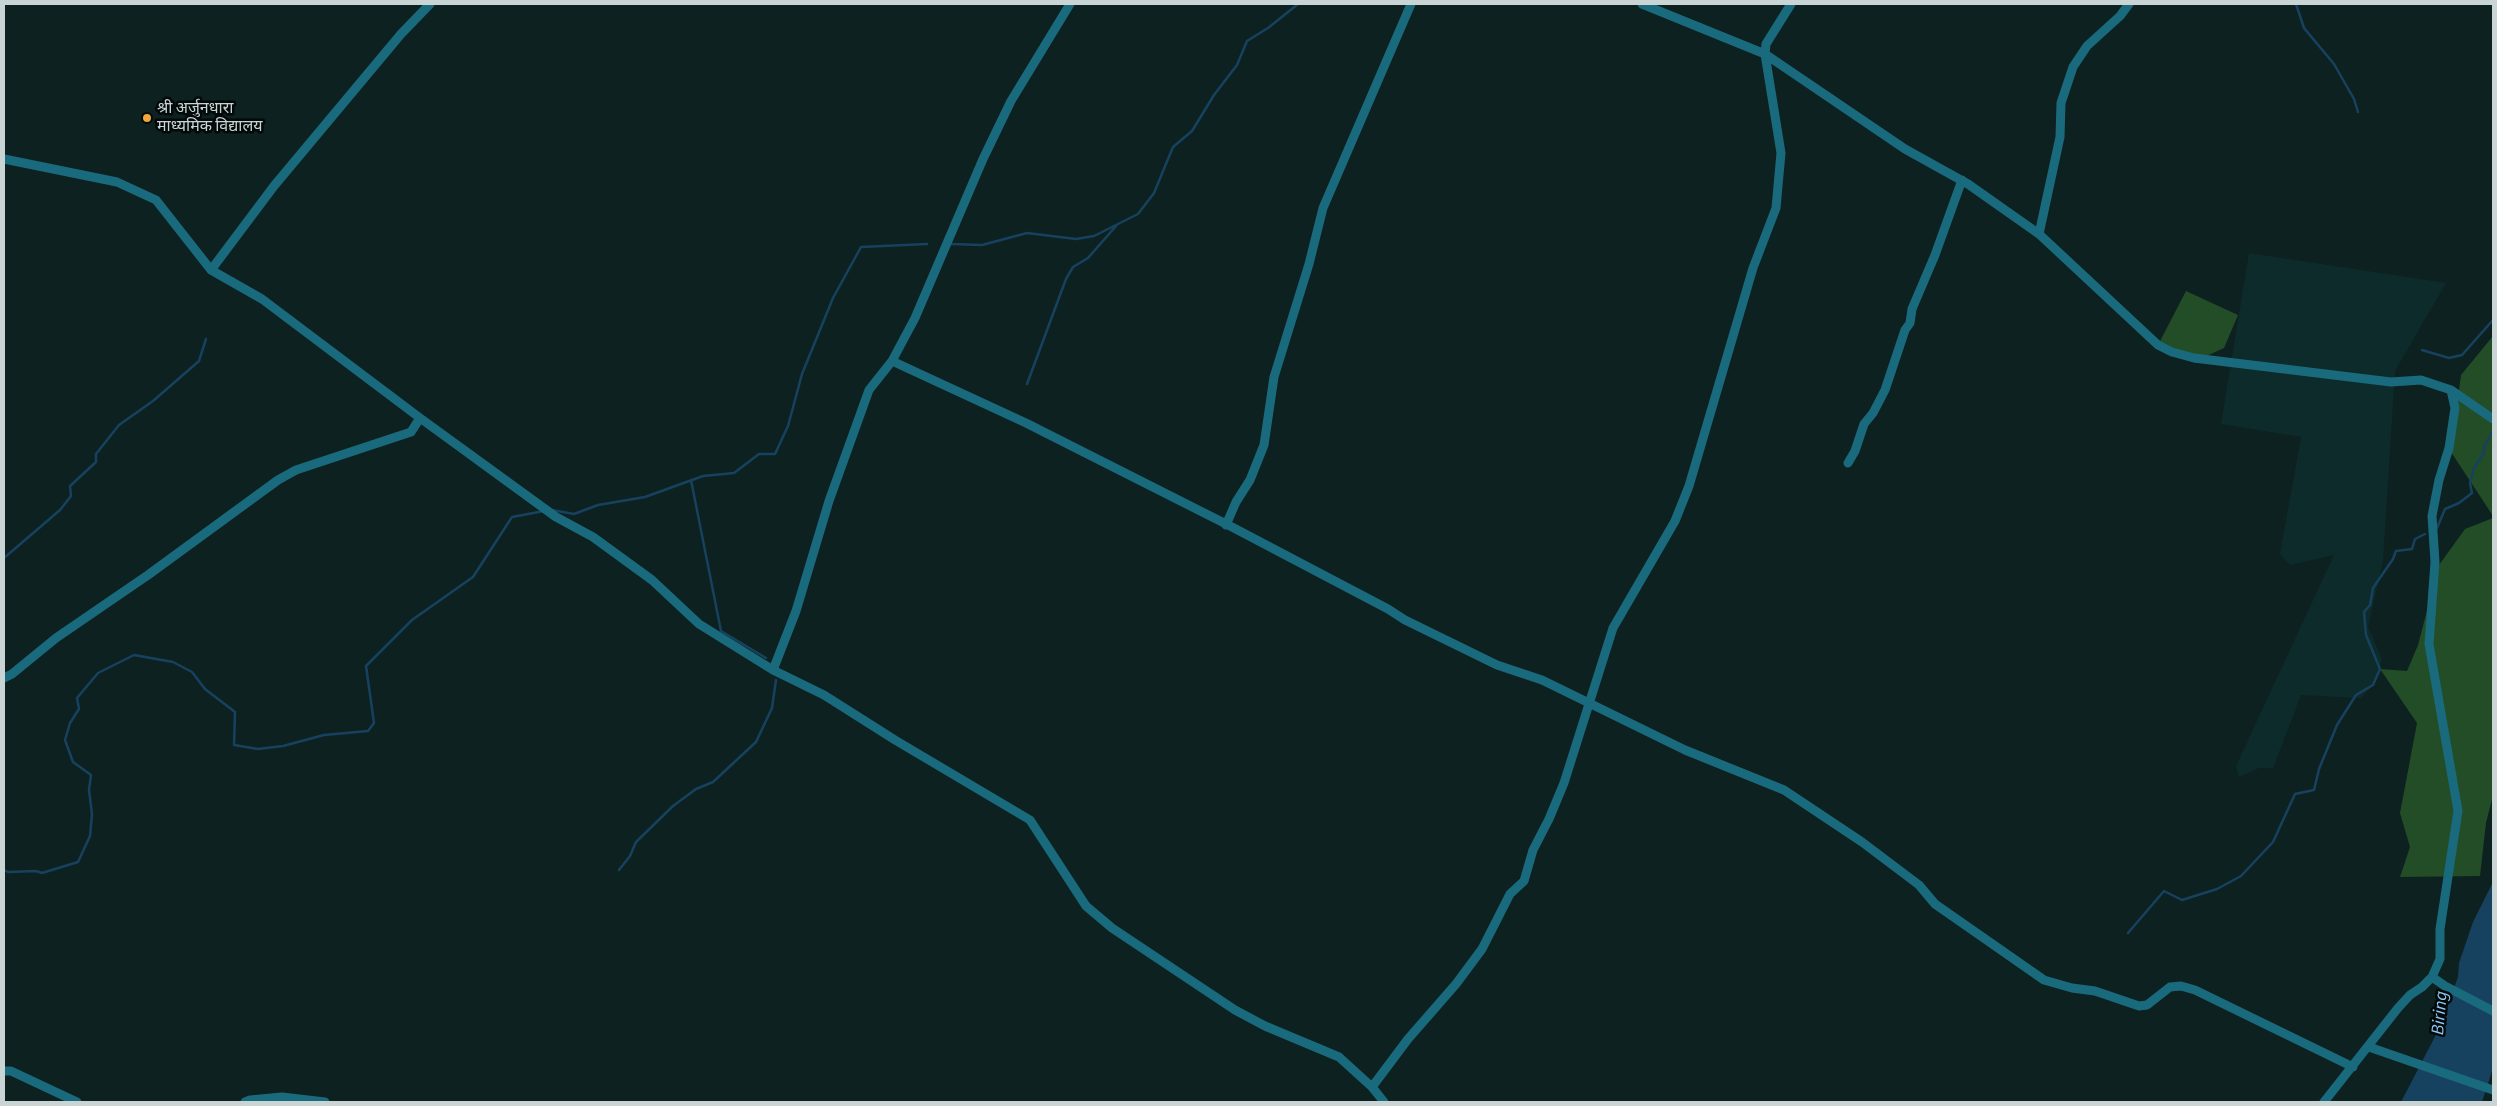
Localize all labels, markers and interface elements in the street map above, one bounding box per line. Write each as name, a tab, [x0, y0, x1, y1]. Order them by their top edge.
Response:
place label: श्री अर्जुनधारा माध्यमिक विद्यालय	[157, 99, 263, 137]
marker: श्री अर्जुनधारा माध्यमिक विद्यालय	[141, 112, 153, 124]
water label: Biring	[2428, 990, 2454, 1036]

